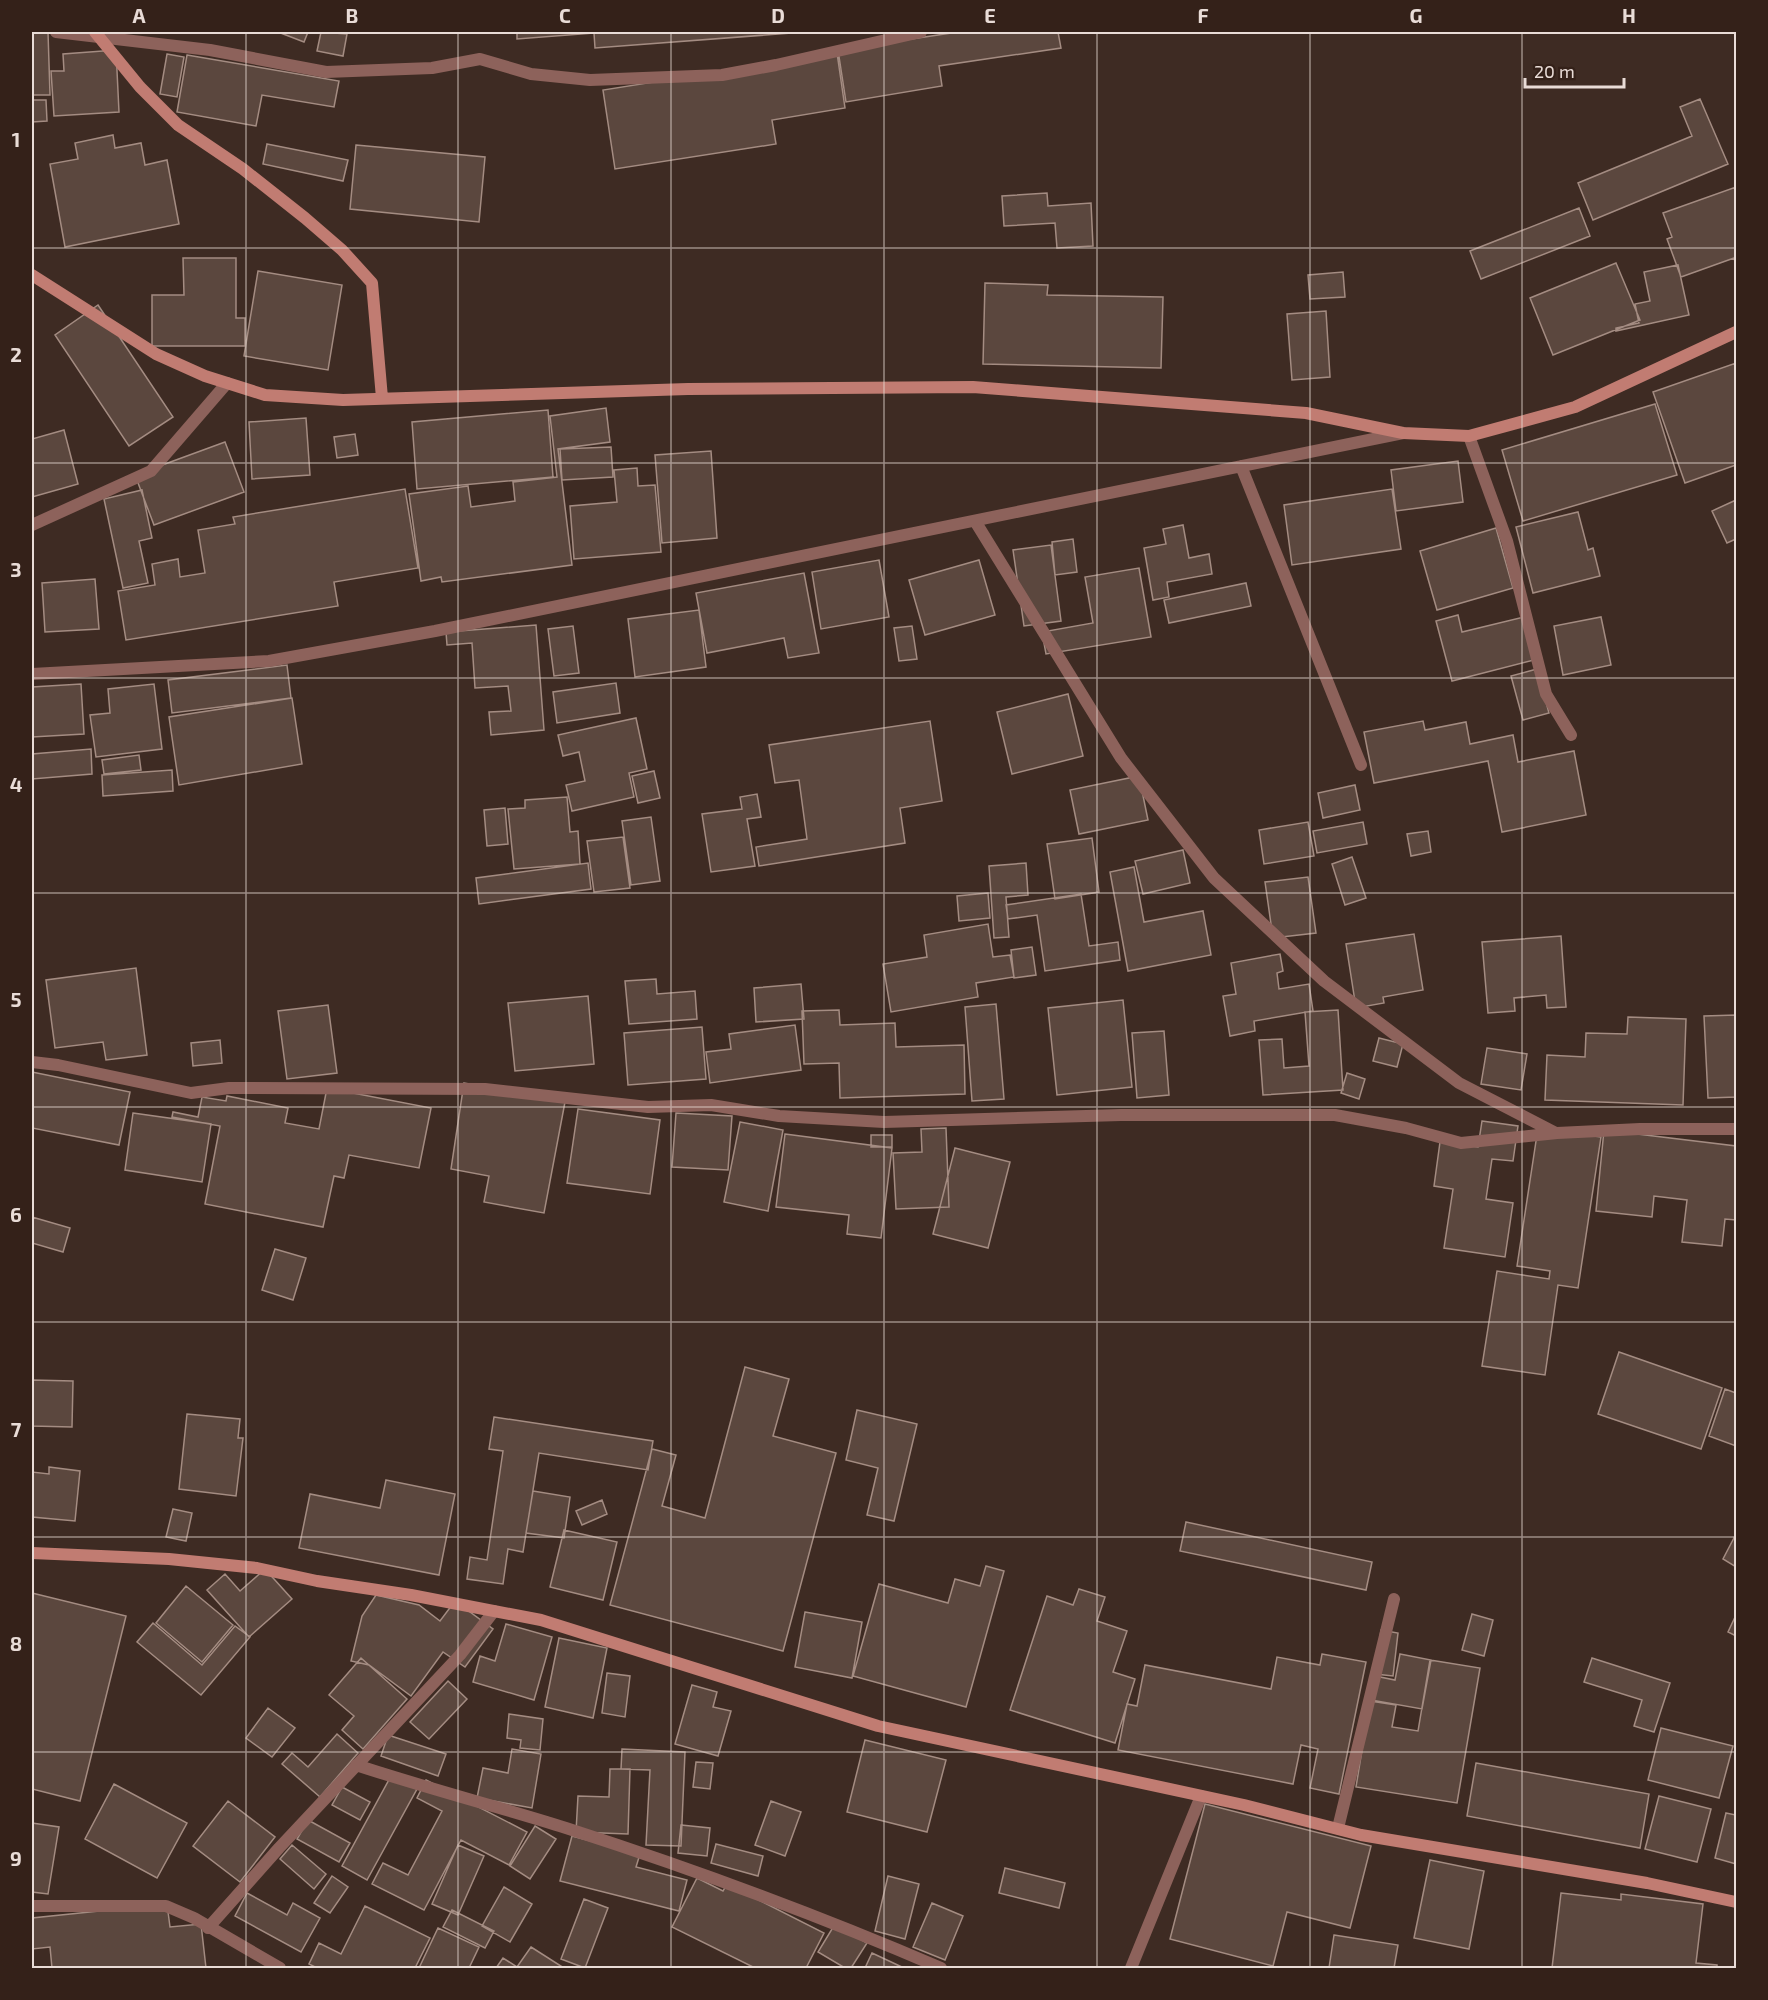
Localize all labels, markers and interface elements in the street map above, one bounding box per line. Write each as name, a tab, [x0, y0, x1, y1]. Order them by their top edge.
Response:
text: A	[132, 3, 146, 27]
text: B	[346, 3, 358, 27]
text: C	[559, 3, 571, 27]
text: D	[771, 3, 785, 27]
text: E	[984, 3, 996, 27]
text: F	[1197, 3, 1209, 27]
text: G	[1410, 3, 1422, 27]
text: H	[1622, 3, 1636, 27]
scale bar	[1525, 51, 1624, 89]
text: 20 m	[1534, 60, 1575, 82]
text: 1	[12, 127, 20, 151]
text: 2	[10, 342, 22, 366]
text: 3	[10, 557, 22, 581]
text: 4	[10, 772, 23, 796]
text: 5	[10, 987, 22, 1011]
text: 6	[10, 1202, 22, 1226]
text: 7	[11, 1417, 22, 1441]
text: 8	[10, 1631, 22, 1655]
text: 9	[10, 1846, 22, 1870]

